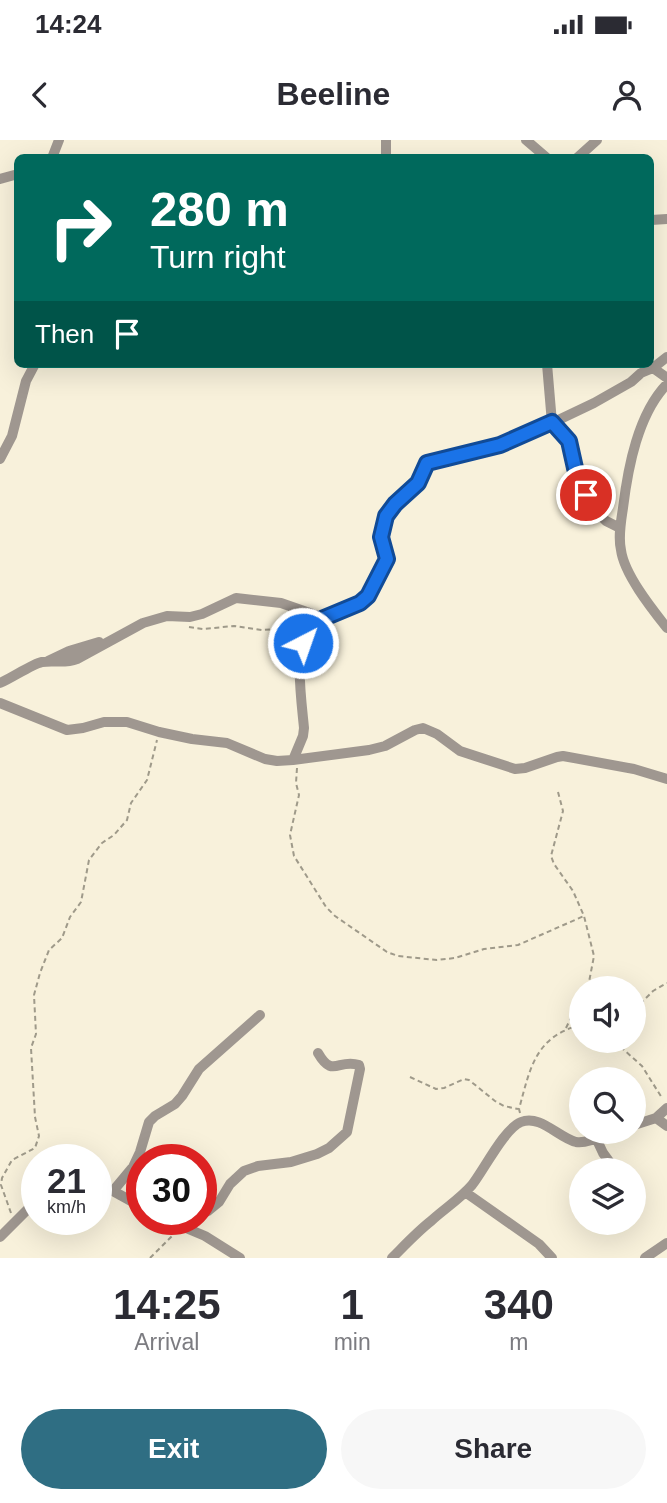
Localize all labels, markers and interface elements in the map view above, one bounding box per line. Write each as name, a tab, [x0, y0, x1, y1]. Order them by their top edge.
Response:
text: 14:24	[35, 9, 102, 39]
icon: back	[21, 76, 59, 114]
text: Beeline	[277, 76, 390, 112]
icon: person	[608, 76, 646, 114]
icon: right	[35, 182, 126, 273]
text: 280 m	[150, 182, 289, 236]
text: Turn right	[150, 239, 286, 275]
icon: arrive	[108, 315, 146, 353]
text: Then	[35, 319, 94, 349]
pin	[556, 465, 616, 525]
icon: arrive	[567, 476, 605, 514]
position arrow	[266, 606, 340, 680]
map controls	[569, 976, 646, 1235]
button: sound	[569, 976, 646, 1053]
button: search	[569, 1067, 646, 1144]
speed limit sign: 30	[126, 1144, 217, 1235]
button: layers	[569, 1158, 646, 1235]
text: 21	[47, 1161, 86, 1200]
text: km/h	[47, 1197, 86, 1217]
text: 14:25	[113, 1281, 221, 1328]
text: 1	[340, 1281, 364, 1328]
text: 340	[484, 1281, 554, 1328]
text: Arrival	[134, 1329, 199, 1355]
text: min	[334, 1329, 371, 1355]
text: m	[509, 1329, 528, 1355]
button: Exit	[21, 1409, 327, 1489]
button: Share	[341, 1409, 646, 1489]

